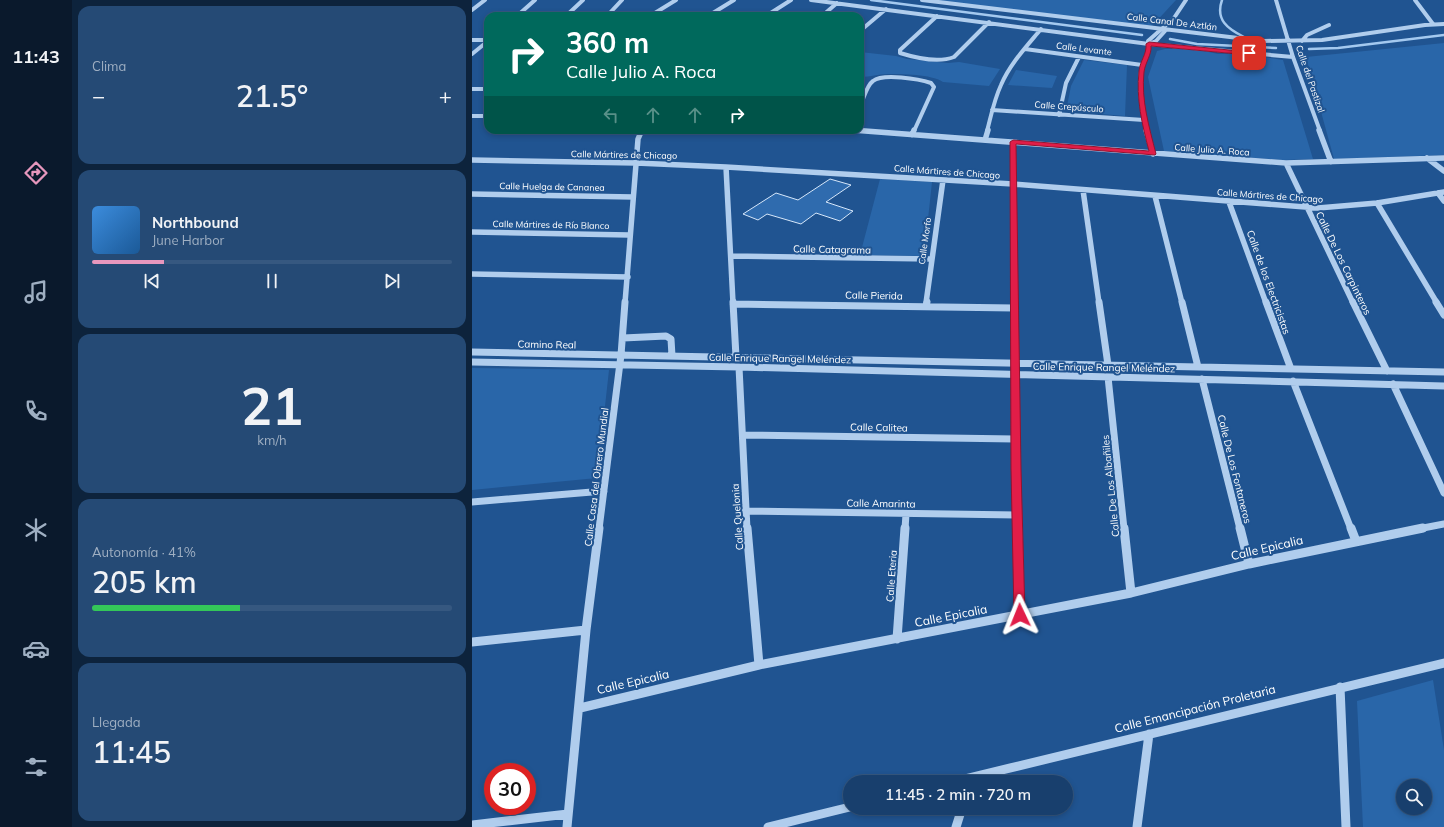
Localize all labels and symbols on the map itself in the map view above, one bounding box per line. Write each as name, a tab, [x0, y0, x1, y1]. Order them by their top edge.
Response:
street label: Calle Canal De Aztlán	[1126, 11, 1218, 32]
pin	[1232, 36, 1266, 70]
street label: Calle Levante	[1056, 40, 1113, 57]
street label: Calle del Pastizal	[1294, 44, 1327, 114]
street label: Calle Crepúsculo	[1034, 99, 1104, 114]
street label: Calle Julio A. Roca	[1174, 141, 1250, 158]
street label: Calle Mártires de Chicago	[571, 148, 677, 161]
street label: Calle Mártires de Chicago	[894, 162, 1000, 181]
street label: Calle Huelga de Cananea	[499, 180, 605, 193]
street label: Calle Mártires de Chicago	[1217, 186, 1323, 205]
street label: Calle De Los Carpinteros	[1313, 209, 1374, 317]
street label: Calle Morfo	[916, 217, 933, 265]
street label: Calle Mártires de Río Blanco	[493, 218, 609, 231]
street label: Calle de los Electricistas	[1244, 228, 1293, 336]
street label: Calle Catagrama	[793, 242, 871, 257]
street label: Calle Pierida	[845, 288, 903, 303]
street label: Camino Real	[518, 337, 576, 352]
street label: Calle Enrique Rangel Meléndez	[709, 351, 851, 366]
street label: Calle Enrique Rangel Meléndez	[1033, 360, 1175, 375]
street label: Calle Casa del Obrero Mundial	[582, 407, 611, 547]
street label: Calle De Los Fontaneros	[1215, 413, 1254, 525]
street label: Calle Calitea	[850, 420, 908, 435]
street label: Calle De Los Albañiles	[1099, 434, 1122, 538]
street label: Calle Quelonia	[729, 483, 746, 551]
street label: Calle Amarinta	[846, 496, 916, 511]
street label: Calle Epicalia	[1229, 532, 1304, 563]
street label: Calle Eteria	[883, 550, 900, 603]
position arrow	[999, 594, 1041, 636]
street label: Calle Epicalia	[913, 601, 989, 630]
street label: Calle Epicalia	[595, 666, 670, 697]
street label: Calle Emancipación Proletaria	[1113, 681, 1277, 736]
speed limit sign: 30	[484, 763, 536, 815]

